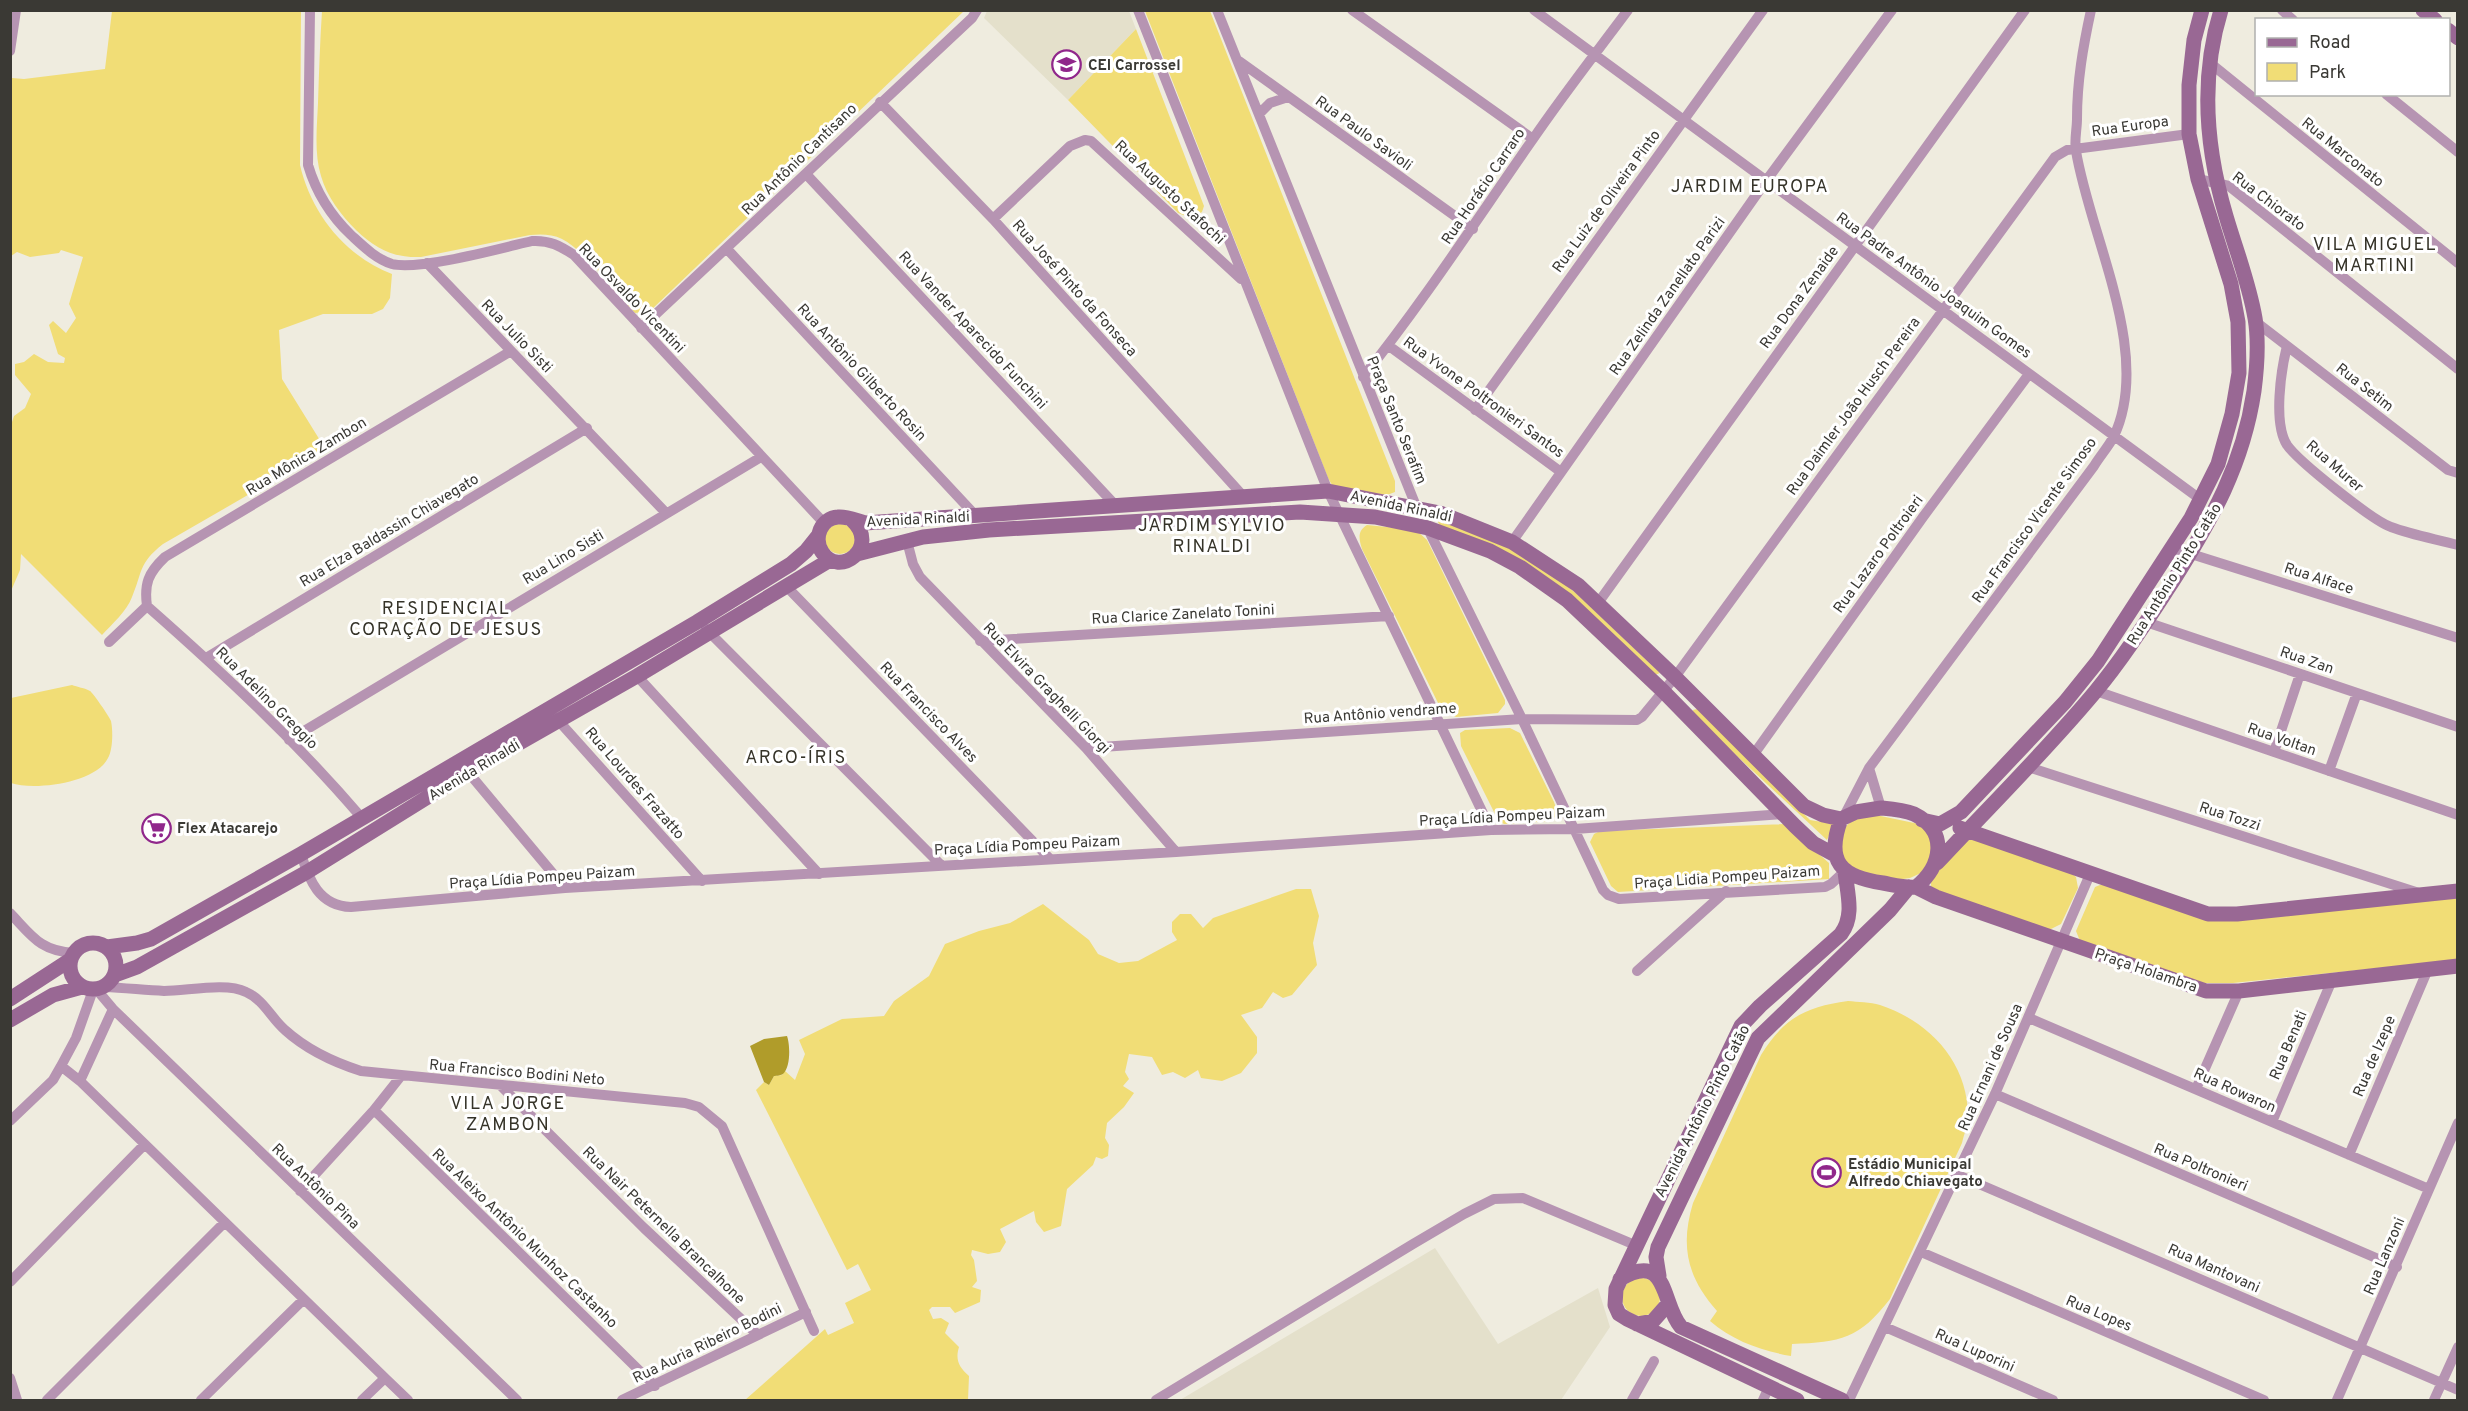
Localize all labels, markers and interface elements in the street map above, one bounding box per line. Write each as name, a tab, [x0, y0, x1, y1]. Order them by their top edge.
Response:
legend	[2255, 18, 2450, 96]
text: Road	[2309, 32, 2351, 55]
school or university icon: CEI Carrossel	[1051, 49, 1083, 81]
place label: CEI Carrossel	[1088, 57, 1181, 76]
text: Park	[2309, 62, 2346, 85]
street label: Rua Paulo Savioli	[1311, 93, 1415, 176]
street label: Rua Antônio Cantisano	[738, 100, 862, 220]
street label: Rua Europa	[2090, 113, 2170, 142]
street label: Rua Marconato	[2297, 114, 2387, 192]
street label: Rua Horácio Carraro	[1438, 125, 1530, 249]
street label: Rua Luiz de Oliveira Pinto	[1549, 127, 1665, 277]
street label: Rua Augusto Stafochi	[1110, 137, 1228, 249]
street label: Rua Chiorato	[2228, 168, 2309, 236]
district label: JARDIM EUROPA	[1671, 176, 1829, 199]
street label: Rua Padre Antônio Joaquim Gomes	[1832, 209, 2034, 363]
street label: Rua Zelinda Zanellato Parizi	[1606, 214, 1730, 380]
street label: Rua José Pinto da Fonseca	[1007, 217, 1140, 361]
district label: VILA MIGUEL MARTINI	[2313, 234, 2437, 278]
street label: Rua Osvaldo Vicentini	[574, 240, 688, 358]
street label: Rua Dona Zenaide	[1757, 243, 1844, 353]
street label: Rua Vander Aparecido Funchini	[893, 248, 1050, 414]
street label: Rua Julio Sisti	[476, 296, 556, 378]
street label: Rua Antônio Gilberto Rosin	[792, 300, 930, 446]
street label: Rua Daimler João Husch Pereira	[1783, 314, 1925, 500]
street label: Rua Yvone Poltronieri Santos	[1399, 333, 1567, 463]
street label: Praça Santo Serafim	[1361, 354, 1430, 487]
street label: Rua Setim	[2331, 360, 2397, 417]
street label: Rua Mônica Zambon	[243, 414, 370, 501]
street label: Rua Francisco Vicente Simoso	[1969, 434, 2102, 608]
street label: Rua Murer	[2301, 437, 2367, 497]
street label: Rua Elza Baldassin Chiavegato	[297, 470, 483, 592]
street label: Avenida Rinaldi	[1348, 487, 1453, 528]
street label: Rua Lazaro Poltroieri	[1830, 492, 1928, 618]
street label: Rua Antônio Pinto Catão	[2124, 500, 2227, 649]
street label: Avenida Rinaldi	[866, 508, 970, 533]
district label: JARDIM SYLVIO RINALDI	[1138, 515, 1286, 559]
street label: Rua Lino Sisti	[520, 527, 608, 590]
street label: Rua Alface	[2281, 559, 2356, 600]
district label: RESIDENCIAL CORAÇÃO DE JESUS	[349, 598, 543, 642]
street label: Rua Clarice Zanelato Tonini	[1091, 601, 1275, 630]
street label: Rua Elvira Graghelli Giorgi	[978, 619, 1114, 759]
street label: Rua Zan	[2277, 643, 2336, 680]
street label: Rua Adelino Greggio	[211, 644, 321, 754]
street label: Rua Francisco Alves	[875, 659, 981, 768]
street label: Rua Antônio vendrame	[1303, 700, 1457, 729]
street label: Rua Voltan	[2244, 720, 2319, 761]
street label: Rua Lourdes Frazatto	[580, 724, 688, 844]
street label: Avenida Rinaldi	[425, 736, 524, 806]
district label: ARCO-ÍRIS	[745, 745, 847, 770]
street label: Rua Tozzi	[2196, 799, 2263, 836]
street label: Praça Lídia Pompeu Paizam	[1419, 803, 1606, 832]
supermarket icon: Flex Atacarejo	[140, 812, 172, 844]
place label: Flex Atacarejo	[177, 820, 278, 839]
street label: Praça Lídia Pompeu Paizam	[934, 832, 1121, 861]
street label: Praça Lídia Pompeu Paizam	[448, 863, 636, 894]
street label: Praça Lidia Pompeu Paizam	[1633, 863, 1821, 894]
street label: Praça Holambra	[2092, 945, 2199, 998]
street label: Rua Ernani de Sousa	[1955, 1001, 2028, 1134]
street label: Rua Benati	[2266, 1008, 2312, 1083]
street label: Rua de Izepe	[2350, 1013, 2401, 1100]
street label: Avenida Antônio Pinto Catão	[1651, 1022, 1755, 1201]
street label: Rua Francisco Bodini Neto	[428, 1056, 605, 1091]
street label: Rua Rowaron	[2190, 1065, 2279, 1118]
district label: VILA JORGE ZAMBON	[450, 1093, 566, 1137]
street label: Rua Antônio Pina	[267, 1140, 363, 1234]
street label: Rua Poltronieri	[2150, 1140, 2250, 1197]
street label: Rua Nair Peternella Brancalhone	[578, 1143, 748, 1309]
street label: Rua Aleixo Antônio Munhoz Castanho	[427, 1145, 621, 1333]
place label: Estádio Municipal Alfredo Chiavegato	[1848, 1156, 1983, 1192]
sports icon: Estádio Municipal Alfredo Chiavegato	[1811, 1157, 1843, 1189]
street label: Rua Lanzoni	[2360, 1215, 2410, 1298]
street label: Rua Mantovani	[2164, 1241, 2263, 1298]
street label: Rua Lopes	[2062, 1292, 2134, 1337]
street label: Rua Auria Ribeiro Bodini	[630, 1300, 785, 1389]
street label: Rua Luporini	[1931, 1325, 2017, 1377]

